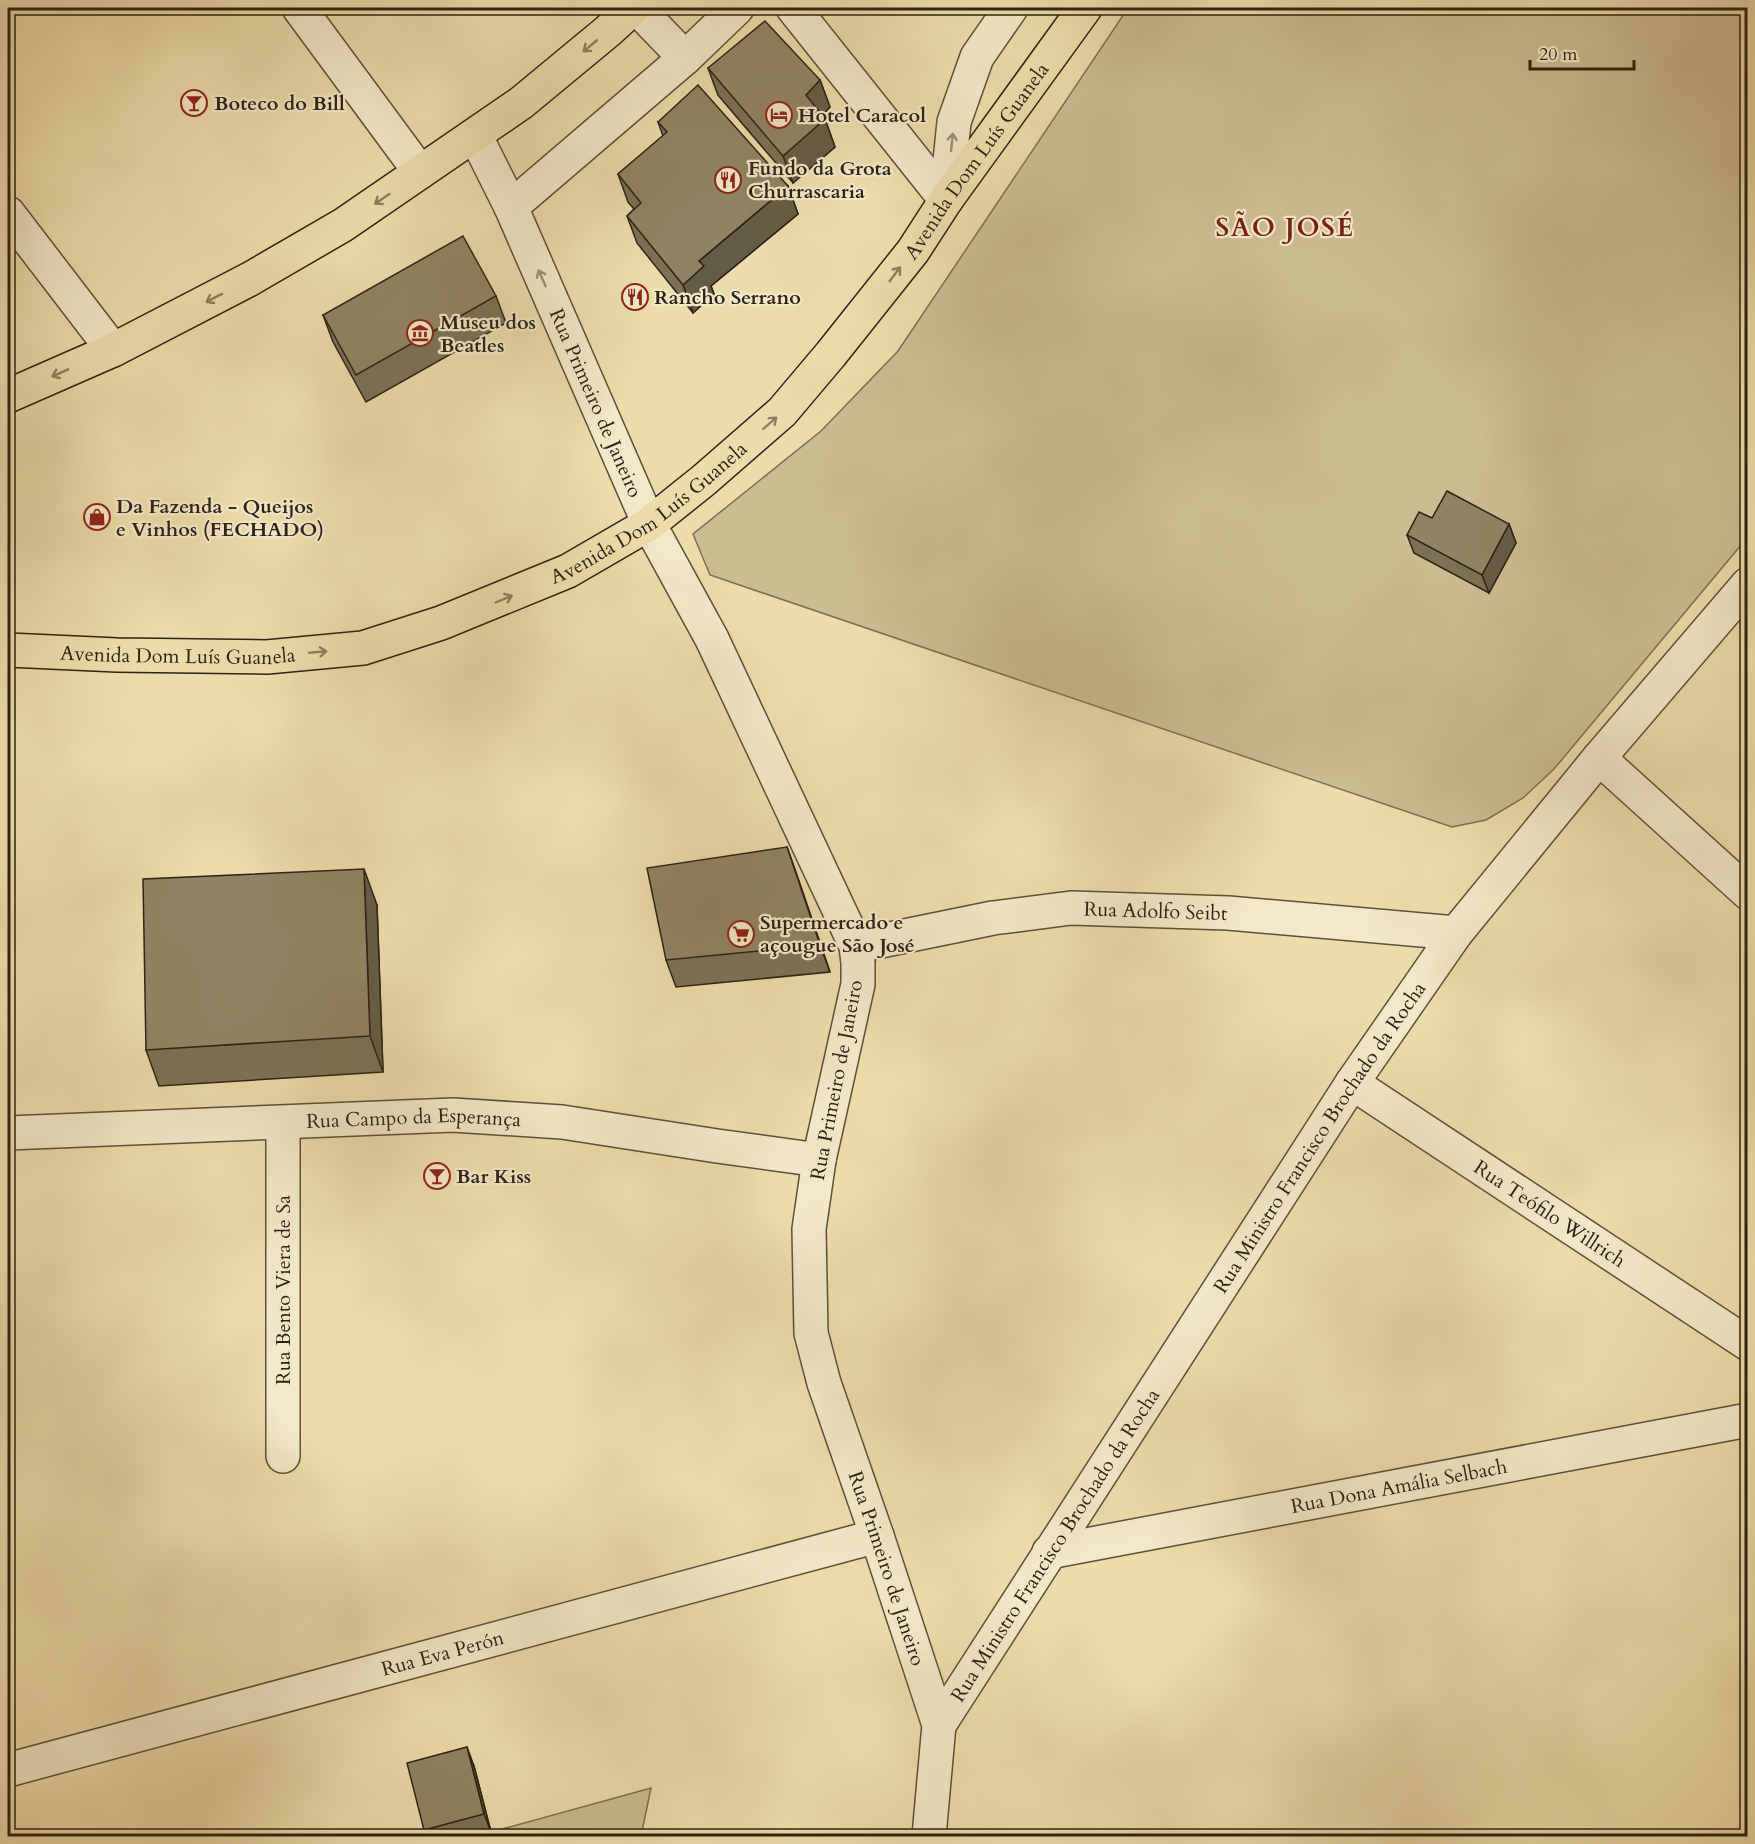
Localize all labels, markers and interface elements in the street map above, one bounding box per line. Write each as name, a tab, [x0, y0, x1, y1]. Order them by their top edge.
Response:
scale bar	[1530, 33, 1634, 71]
one-way arrow	[582, 40, 598, 53]
text: 20 m	[1539, 42, 1578, 67]
street label: Avenida Dom Luís Guanela	[898, 57, 1055, 265]
bar icon: Boteco do Bill	[179, 88, 209, 118]
place label: Boteco do Bill	[214, 90, 345, 117]
hotel icon: Hotel Caracol	[764, 100, 794, 130]
place label: Hotel Caracol	[798, 102, 926, 129]
one-way arrow	[947, 133, 958, 153]
place label: Fundo da Grota Churrascaria	[748, 155, 892, 205]
restaurant icon: Fundo da Grota Churrascaria	[713, 165, 743, 195]
one-way arrow	[373, 192, 390, 205]
district label: SÃO JOSÉ	[1215, 210, 1355, 245]
one-way arrow	[889, 266, 902, 282]
one-way arrow	[536, 269, 547, 288]
restaurant icon: Rancho Serrano	[620, 282, 650, 312]
place label: Rancho Serrano	[654, 284, 801, 311]
one-way arrow	[206, 292, 223, 304]
street label: Rua Primeiro de Janeiro	[543, 304, 649, 502]
place label: Museu dos Beatles	[440, 309, 536, 359]
museum icon: Museu dos Beatles	[405, 318, 435, 348]
one-way arrow	[52, 368, 70, 380]
one-way arrow	[761, 416, 777, 430]
street label: Avenida Dom Luís Guanela	[546, 435, 753, 591]
place label: Da Fazenda - Queijos e Vinhos (FECHADO)	[116, 493, 324, 543]
shop icon: Da Fazenda - Queijos e Vinhos (FECHADO)	[82, 502, 112, 532]
one-way arrow	[494, 593, 513, 604]
street label: Avenida Dom Luís Guanela	[60, 639, 297, 671]
one-way arrow	[307, 646, 327, 657]
street label: Rua Adolfo Seibt	[1083, 895, 1228, 927]
place label: Supermercado e açougue São José	[760, 909, 915, 959]
supermarket icon: Supermercado e açougue São José	[726, 919, 756, 949]
street label: Rua Ministro Francisco Brochado da Rocha	[1207, 976, 1432, 1299]
street label: Rua Primeiro de Janeiro	[804, 978, 869, 1182]
street label: Rua Campo da Esperança	[306, 1102, 522, 1135]
street label: Rua Teófilo Willrich	[1468, 1154, 1631, 1274]
bar icon: Bar Kiss	[422, 1161, 452, 1191]
place label: Bar Kiss	[456, 1163, 531, 1190]
street label: Rua Bento Viera de Sa	[270, 1195, 297, 1385]
street label: Rua Ministro Francisco Brochado da Rocha	[944, 1383, 1166, 1707]
street label: Rua Dona Amália Selbach	[1288, 1453, 1509, 1520]
street label: Rua Primeiro de Janeiro	[842, 1468, 932, 1669]
street label: Rua Eva Perón	[378, 1624, 507, 1683]

